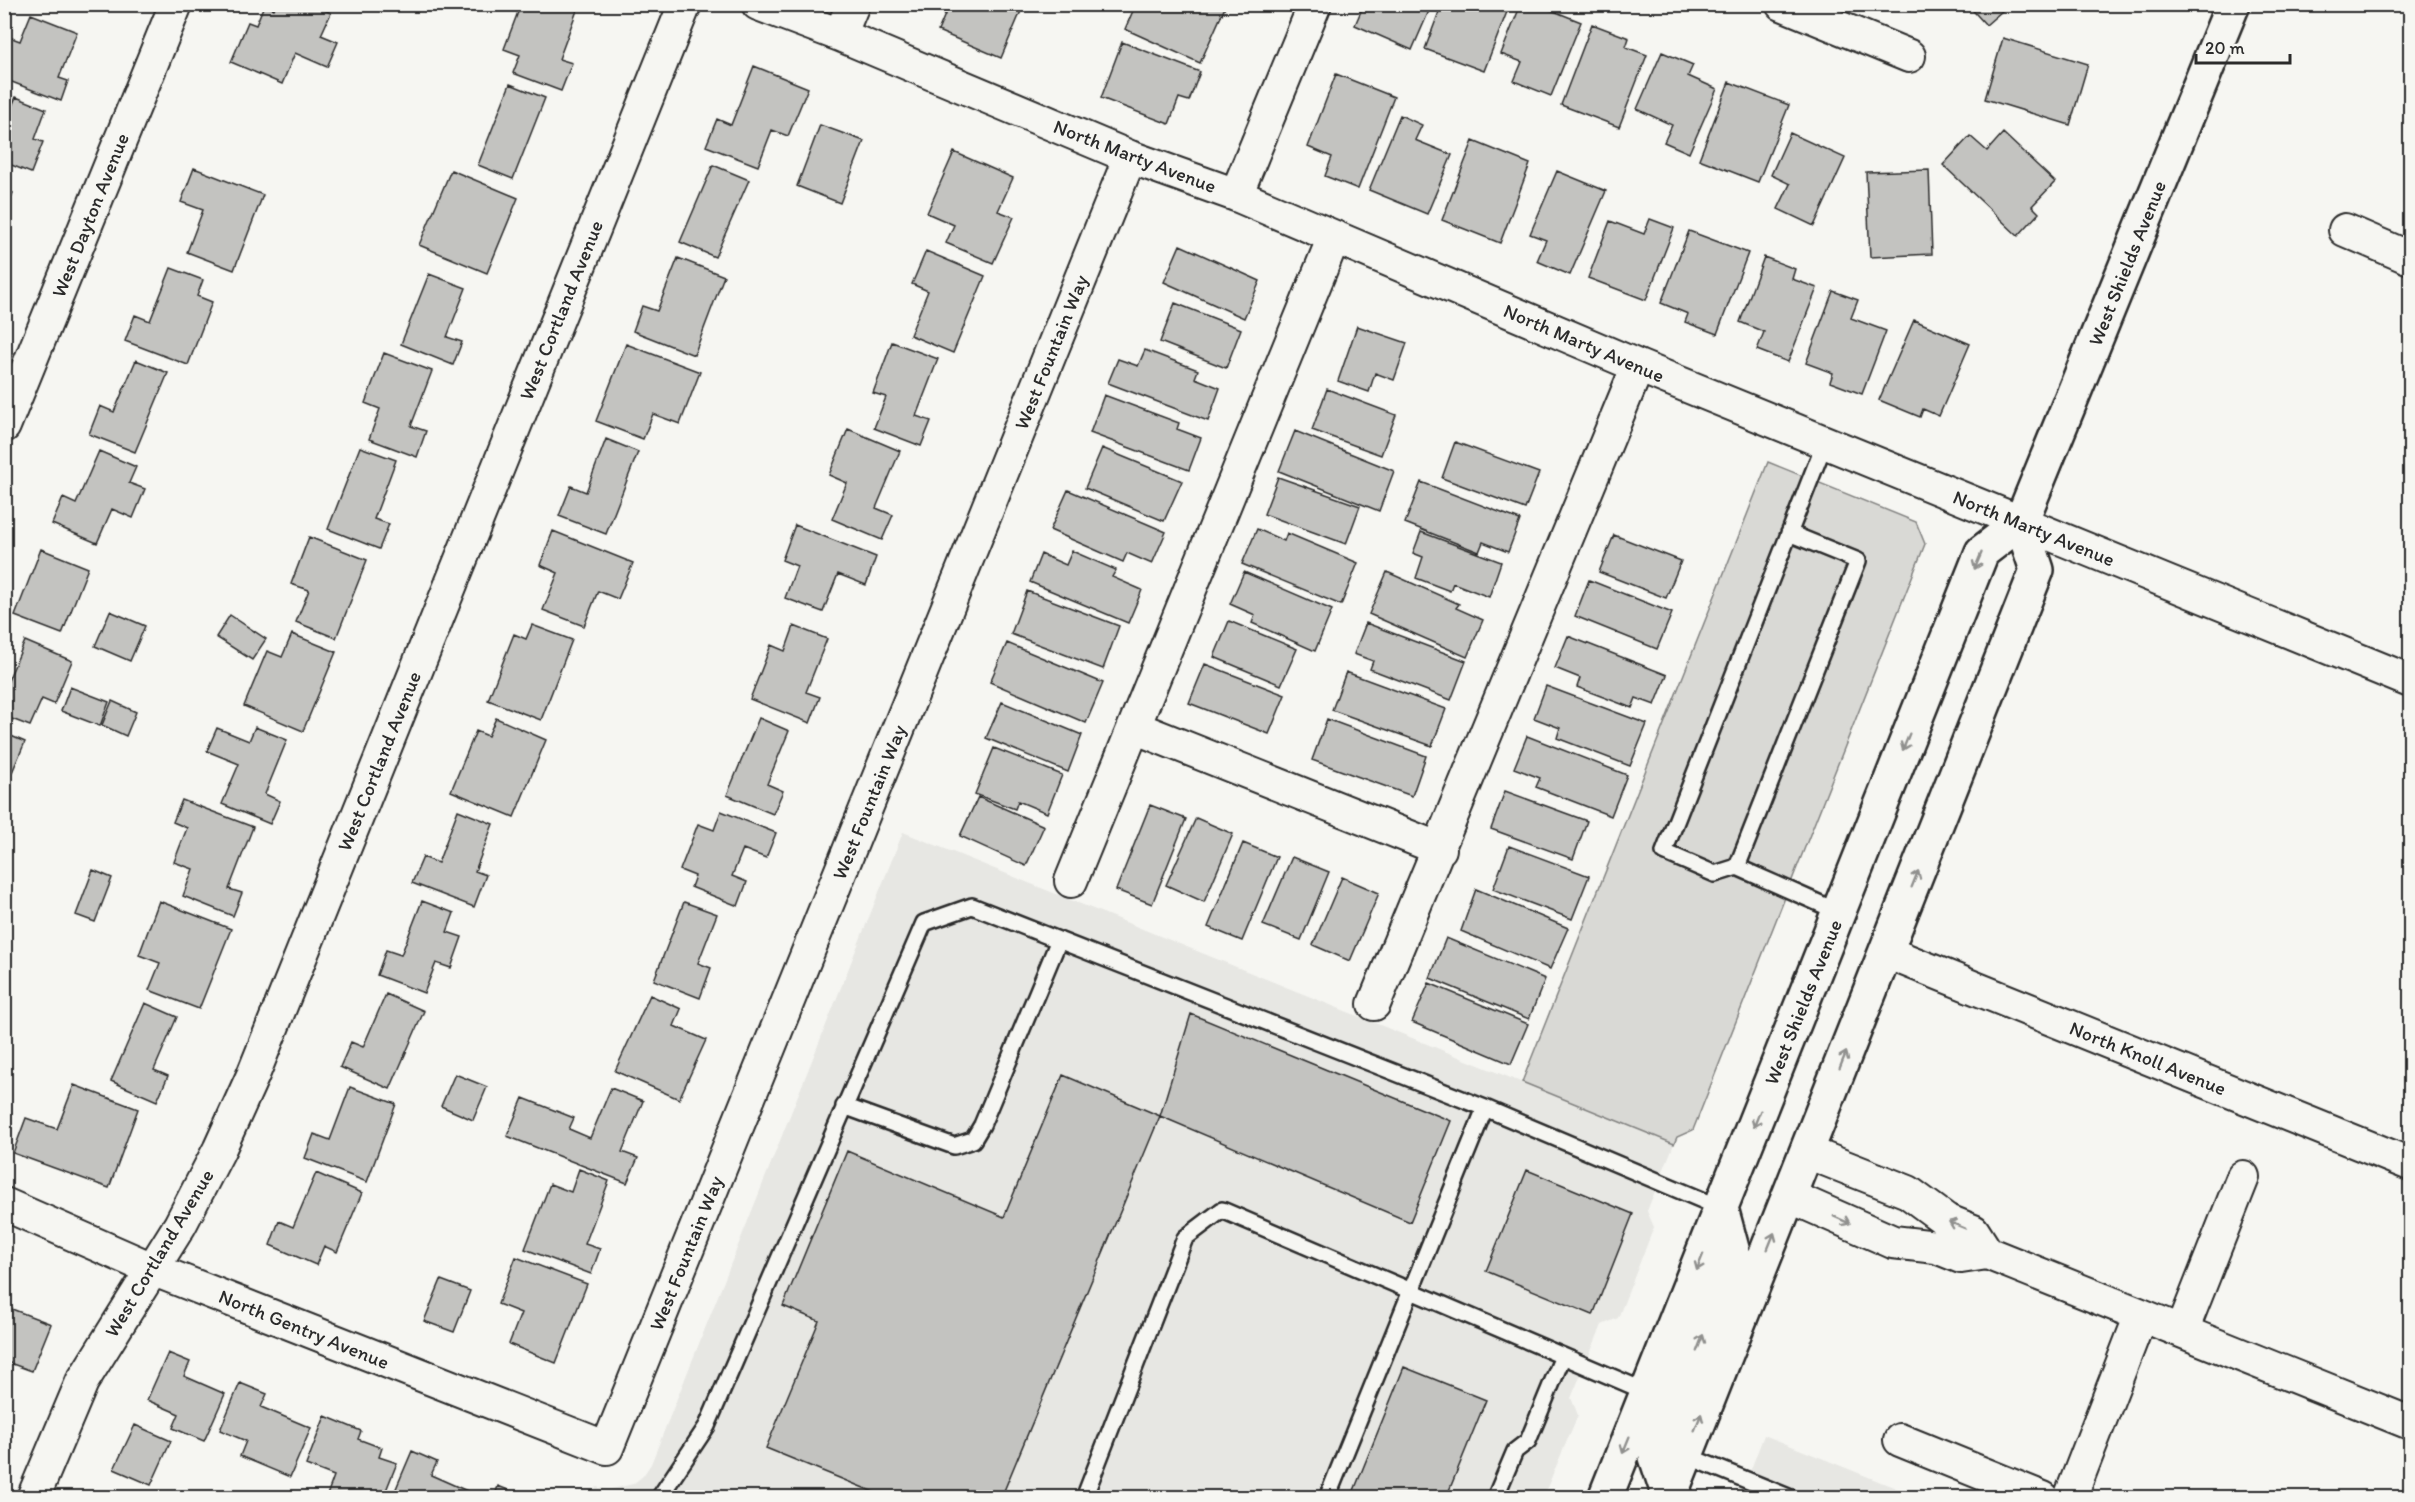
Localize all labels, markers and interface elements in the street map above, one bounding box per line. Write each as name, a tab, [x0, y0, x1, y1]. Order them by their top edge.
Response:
scale bar	[2196, 27, 2290, 65]
text: 20 m	[2205, 37, 2245, 59]
street label: North Marty Avenue	[1050, 114, 1220, 198]
street label: West Dayton Avenue	[46, 129, 134, 301]
street label: West Shields Avenue	[2083, 177, 2171, 349]
street label: West Cortland Avenue	[514, 217, 608, 403]
street label: West Fountain Way	[1009, 271, 1093, 433]
street label: North Marty Avenue	[1500, 298, 1668, 388]
street label: North Marty Avenue	[1950, 485, 2118, 571]
one-way arrow	[1972, 552, 1984, 570]
street label: West Cortland Avenue	[332, 668, 426, 854]
street label: West Fountain Way	[827, 721, 911, 883]
one-way arrow	[1900, 733, 1911, 751]
one-way arrow	[1910, 870, 1921, 889]
street label: West Shields Avenue	[1759, 916, 1847, 1088]
street label: North Knoll Avenue	[2066, 1016, 2230, 1100]
one-way arrow	[1838, 1051, 1849, 1070]
one-way arrow	[1751, 1109, 1762, 1128]
street label: West Cortland Avenue	[99, 1165, 219, 1341]
street label: West Fountain Way	[644, 1172, 728, 1334]
one-way arrow	[1833, 1214, 1851, 1226]
one-way arrow	[1949, 1219, 1967, 1230]
one-way arrow	[1766, 1232, 1777, 1251]
one-way arrow	[1693, 1253, 1704, 1271]
street label: North Gentry Avenue	[215, 1284, 393, 1374]
one-way arrow	[1695, 1334, 1706, 1353]
one-way arrow	[1694, 1413, 1705, 1432]
one-way arrow	[1620, 1435, 1631, 1454]

